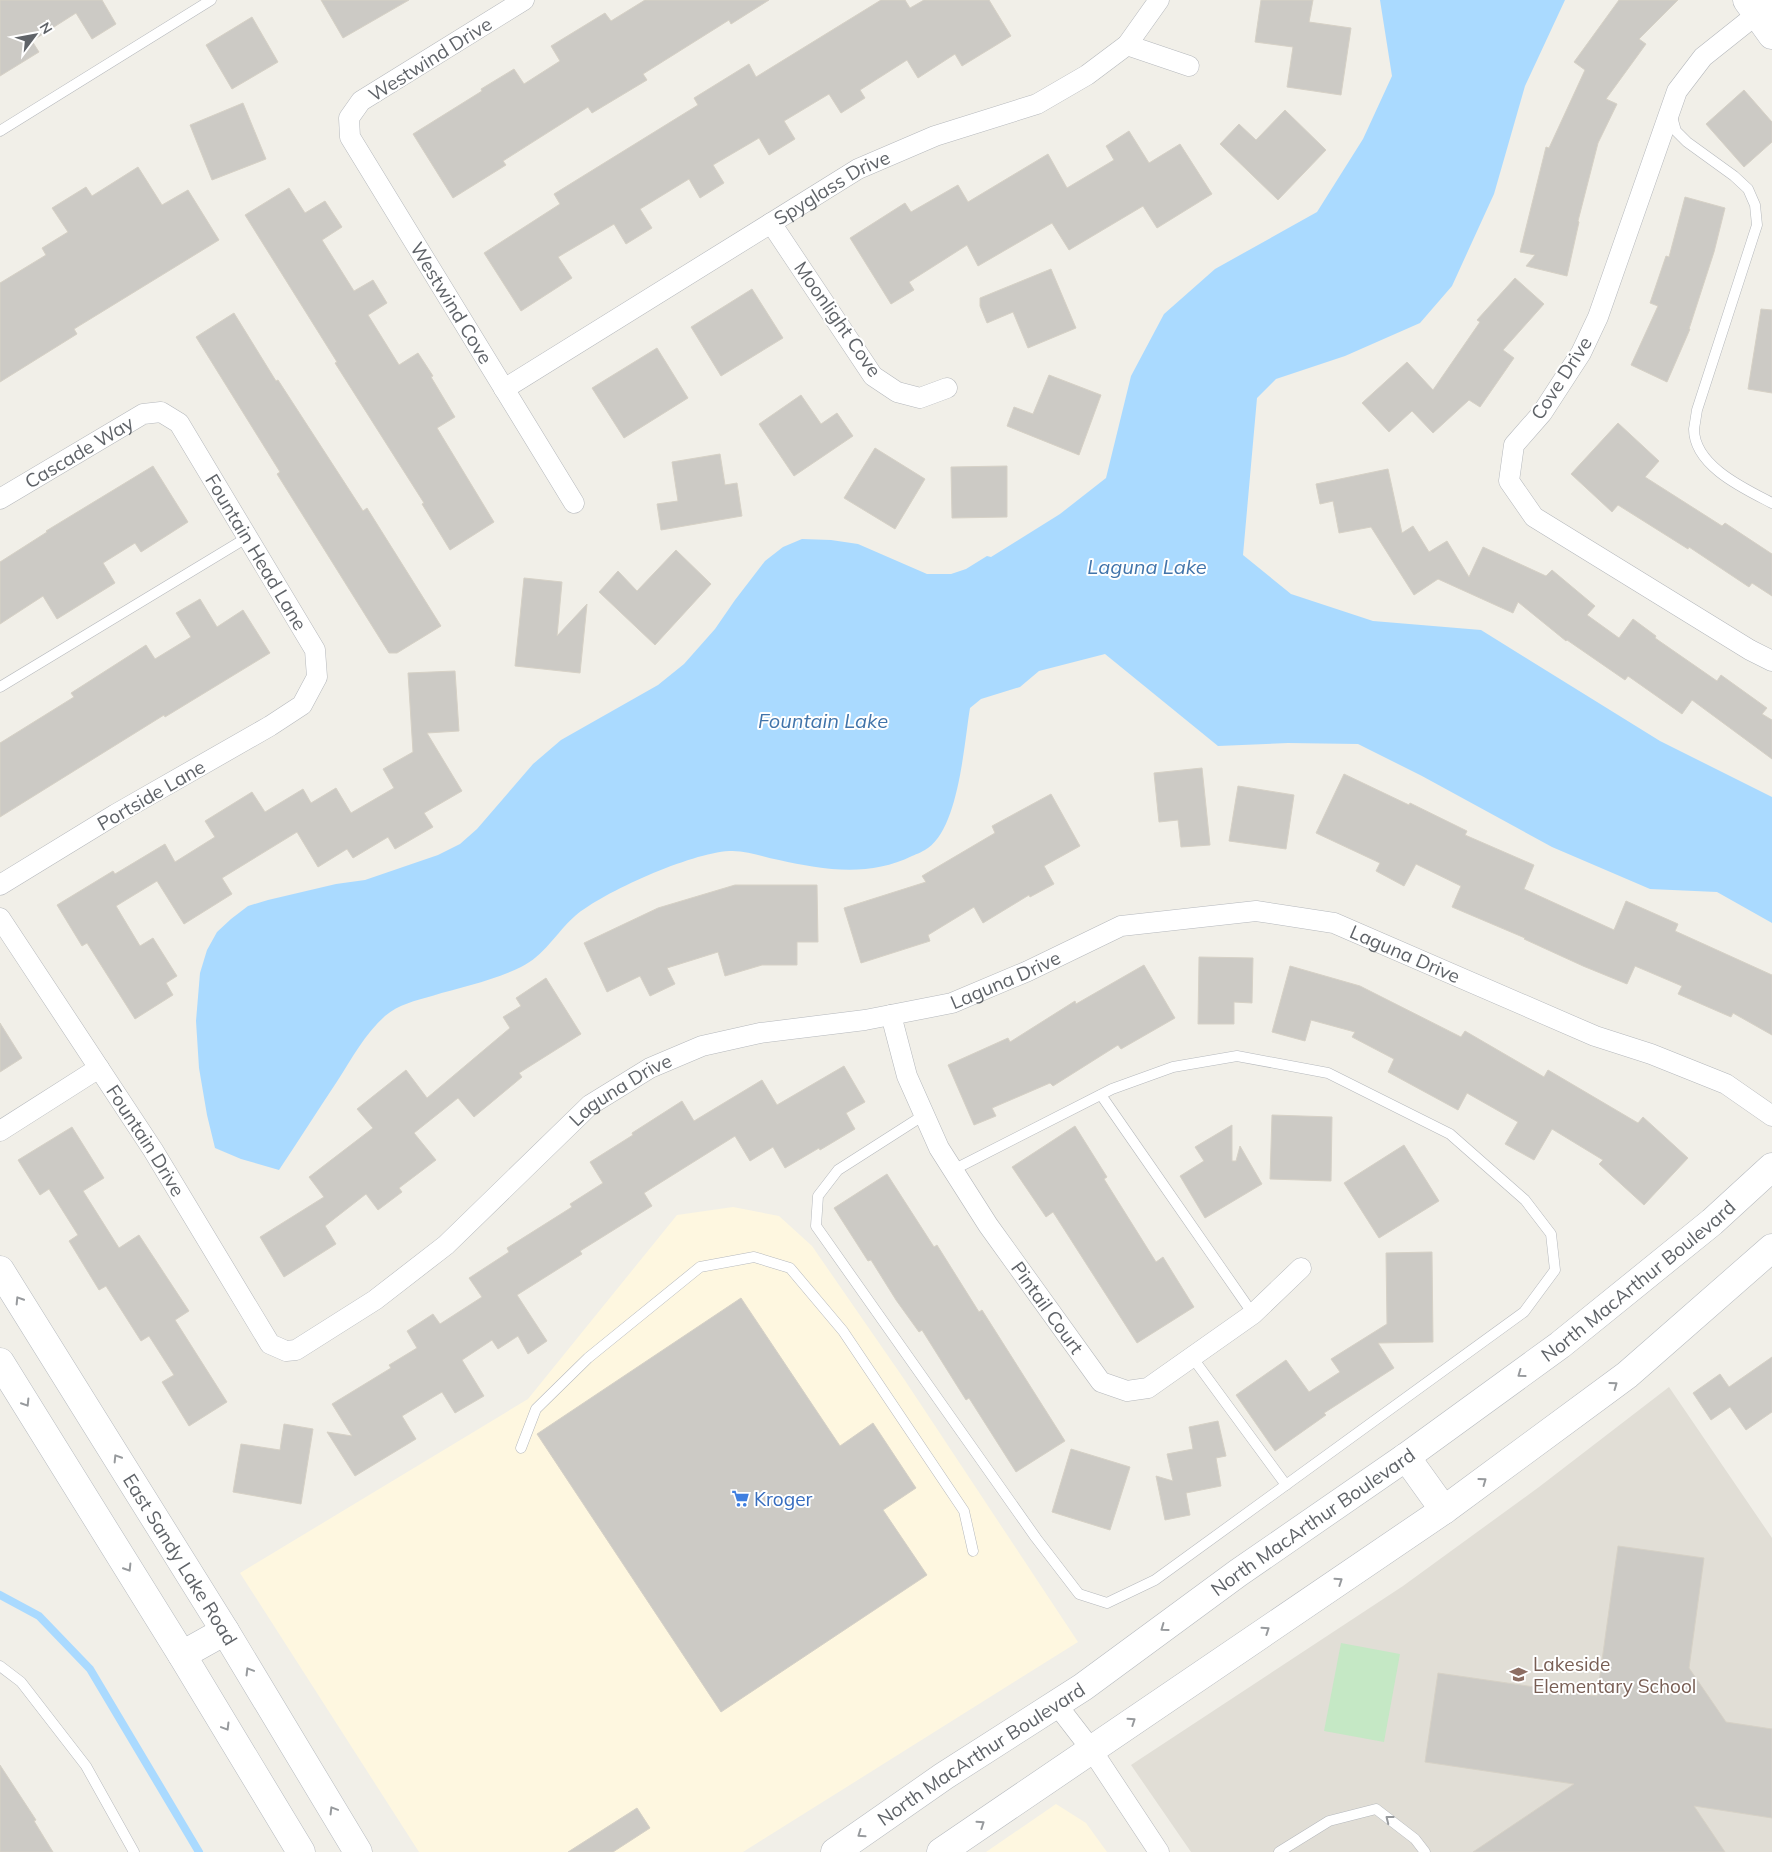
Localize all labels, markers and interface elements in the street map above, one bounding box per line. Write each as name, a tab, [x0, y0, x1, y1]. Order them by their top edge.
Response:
north arrow	[10, 10, 60, 60]
street label: Westwind Drive	[364, 11, 496, 107]
text: N	[36, 19, 56, 37]
street label: Spyglass Drive	[769, 145, 893, 230]
street label: Westwind Cove	[405, 238, 498, 368]
street label: Moonlight Cove	[789, 257, 887, 381]
street label: Cove Drive	[1525, 332, 1597, 424]
street label: Cascade Way	[20, 410, 138, 494]
street label: Fountain Head Lane	[200, 470, 312, 635]
water label: Laguna Lake	[1087, 554, 1207, 579]
water label: Fountain Lake	[758, 708, 888, 733]
street label: Portside Lane	[93, 754, 209, 836]
street label: Laguna Drive	[1346, 919, 1464, 988]
street label: Laguna Drive	[947, 945, 1064, 1014]
street label: Laguna Drive	[564, 1048, 675, 1131]
street label: Fountain Drive	[101, 1080, 190, 1201]
street label: North MacArthur Boulevard	[1536, 1195, 1740, 1367]
street label: Pintail Court	[1006, 1257, 1089, 1359]
one-way arrow	[15, 1296, 25, 1305]
one-way arrow	[1518, 1368, 1527, 1376]
one-way arrow	[1608, 1382, 1618, 1391]
one-way arrow	[19, 1398, 29, 1407]
street label: North MacArthur Boulevard	[1206, 1442, 1420, 1601]
one-way arrow	[114, 1455, 124, 1464]
street label: East Sandy Lake Road	[118, 1469, 243, 1650]
one-way arrow	[1477, 1478, 1487, 1487]
place label: Kroger	[754, 1487, 812, 1511]
supermarket icon: Kroger	[730, 1489, 750, 1509]
one-way arrow	[121, 1563, 131, 1572]
one-way arrow	[1333, 1578, 1343, 1587]
one-way arrow	[1160, 1622, 1170, 1631]
one-way arrow	[1261, 1627, 1270, 1636]
place label: Lakeside Elementary School	[1533, 1652, 1696, 1698]
school or university icon: Lakeside Elementary School	[1509, 1665, 1529, 1685]
one-way arrow	[246, 1668, 256, 1677]
street label: North MacArthur Boulevard	[873, 1677, 1089, 1831]
one-way arrow	[1127, 1718, 1136, 1728]
one-way arrow	[219, 1722, 229, 1731]
one-way arrow	[329, 1807, 339, 1816]
one-way arrow	[1386, 1817, 1395, 1825]
one-way arrow	[976, 1821, 985, 1831]
one-way arrow	[857, 1828, 867, 1837]

